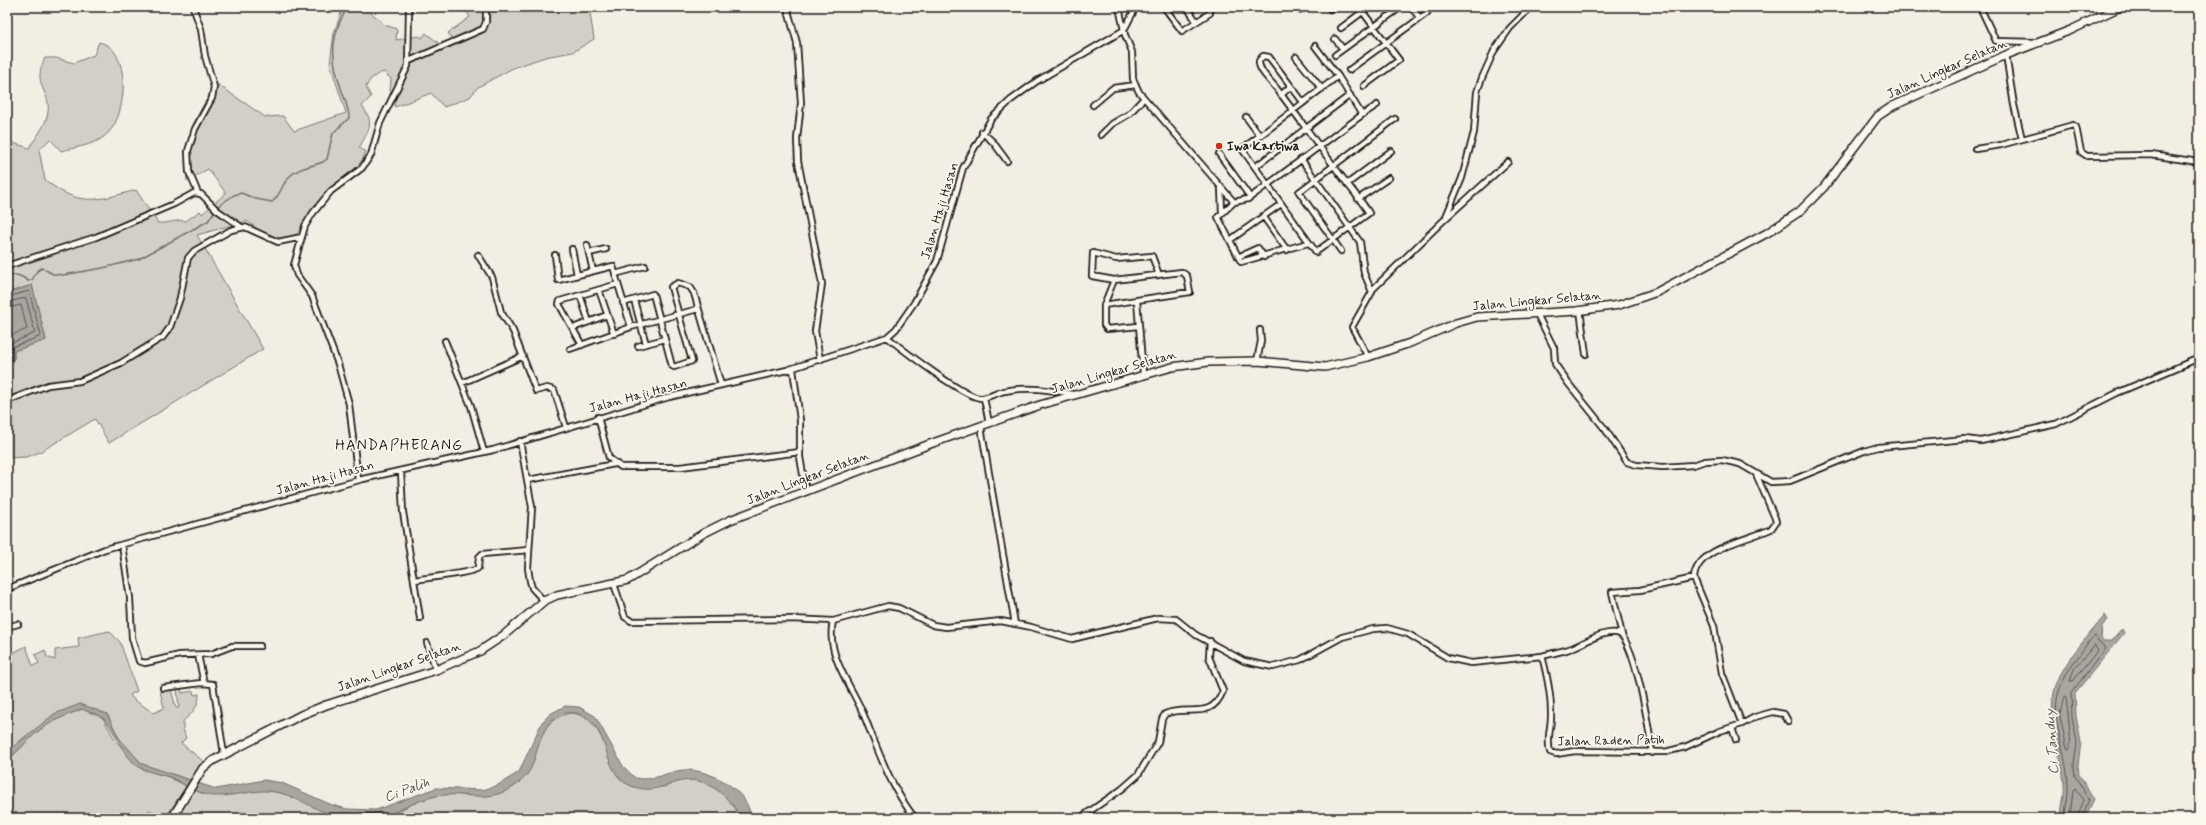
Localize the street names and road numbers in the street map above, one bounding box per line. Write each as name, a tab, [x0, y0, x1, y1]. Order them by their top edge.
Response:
street label: Jalan Lingkar Selatan	[1884, 35, 2010, 104]
street label: Jalan Haji Hasan	[917, 160, 963, 262]
street label: Jalan Lingkar Selatan	[1472, 287, 1602, 316]
street label: Jalan Lingkar Selatan	[1049, 346, 1179, 399]
street label: Jalan Haji Hasan	[587, 375, 689, 417]
street label: Jalan Lingkar Selatan	[745, 447, 872, 510]
street label: Jalan Haji Hasan	[274, 457, 376, 499]
street label: Jalan Lingkar Selatan	[335, 638, 463, 697]
street label: Jalan Raden Patih	[1557, 732, 1665, 750]

